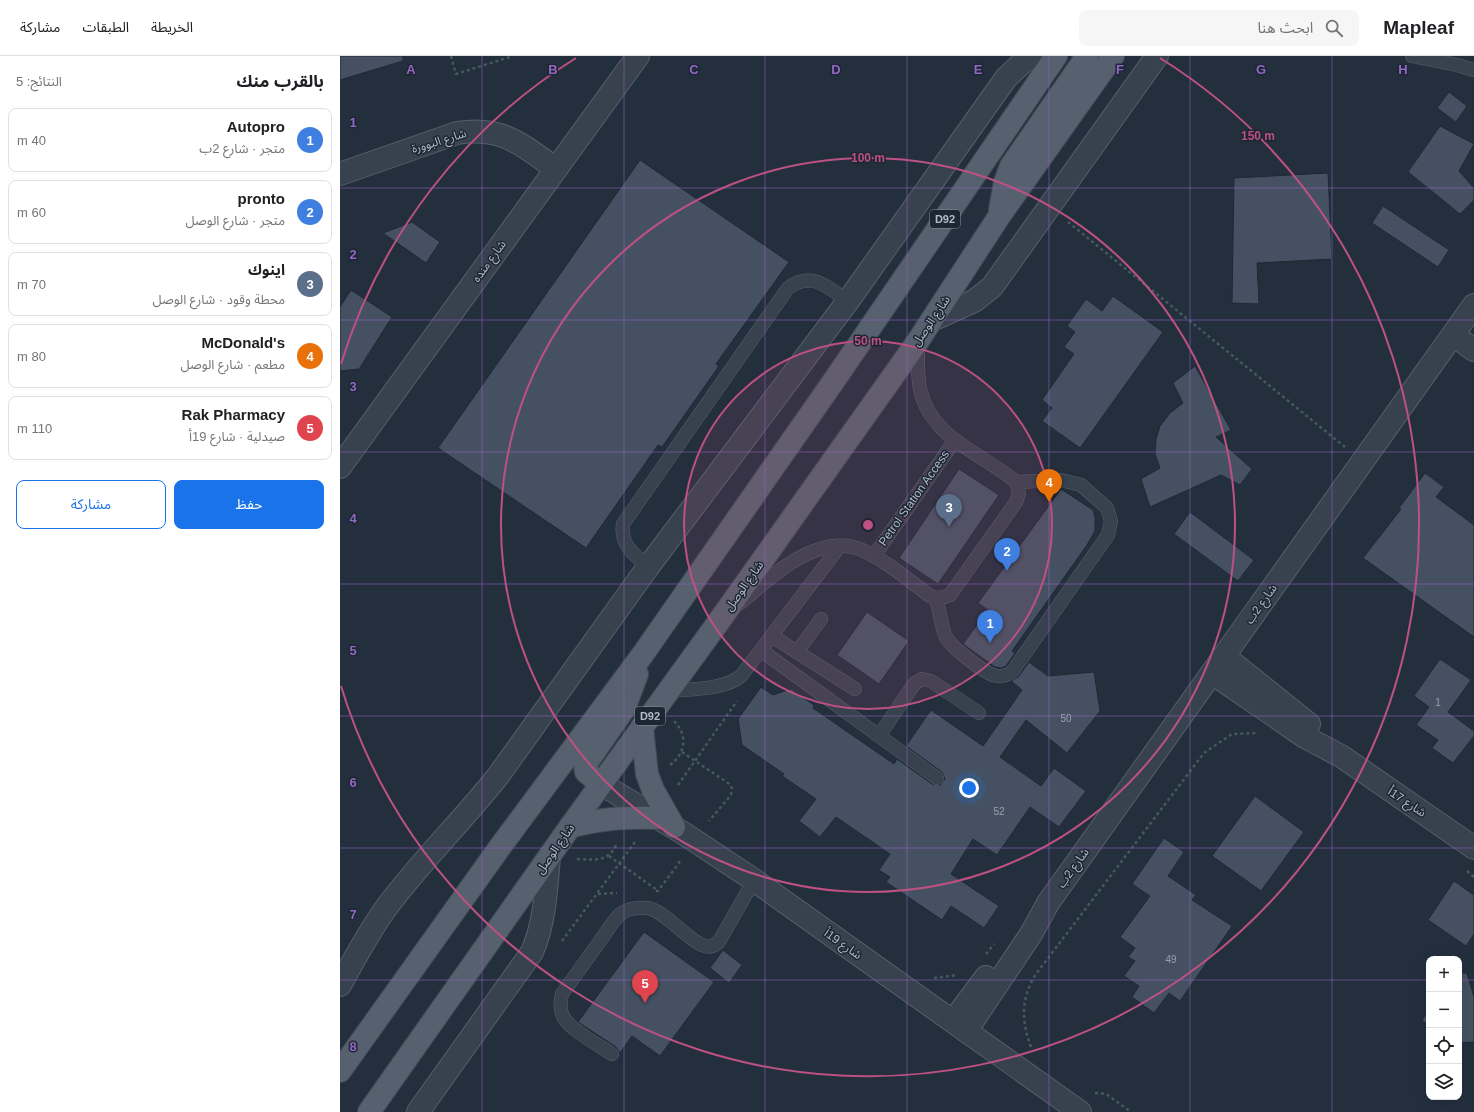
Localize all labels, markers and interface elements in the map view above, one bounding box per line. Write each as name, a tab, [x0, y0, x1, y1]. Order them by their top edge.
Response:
search box	[1079, 10, 1359, 46]
icon: search	[1323, 17, 1345, 39]
text: Mapleaf	[1383, 17, 1454, 38]
text: مشاركة	[20, 19, 60, 35]
text: الطبقات	[82, 19, 129, 35]
text: الخريطة	[151, 19, 193, 35]
text: ابحث هنا	[1257, 19, 1313, 36]
text: A	[406, 62, 416, 77]
text: B	[548, 62, 558, 77]
text: C	[689, 62, 699, 77]
text: D	[831, 62, 841, 77]
text: E	[974, 62, 983, 77]
text: F	[1116, 62, 1124, 77]
text: G	[1256, 62, 1266, 77]
text: H	[1398, 62, 1408, 77]
text: بالقرب منك	[236, 72, 324, 91]
text: النتائج: 5	[16, 74, 62, 89]
text: 1	[349, 115, 357, 130]
text: Autopro	[227, 118, 285, 135]
street label: شارع البوورة	[410, 126, 469, 158]
text: 150 m	[1241, 129, 1275, 143]
text: 40 m	[17, 133, 46, 148]
text: 1	[306, 133, 314, 148]
text: متجر · شارع 2ب	[199, 141, 285, 156]
text: 100 m	[851, 151, 885, 165]
text: pronto	[238, 190, 285, 207]
text: 60 m	[17, 205, 46, 220]
text: 2	[306, 205, 314, 220]
road number: D92	[930, 210, 960, 228]
text: متجر · شارع الوصل	[186, 213, 285, 228]
street label: شارع منده	[469, 237, 511, 286]
text: 2	[349, 247, 357, 262]
text: اينوك	[248, 261, 285, 278]
text: 70 m	[17, 277, 46, 292]
text: 3	[306, 277, 314, 292]
text: محطة وقود · شارع الوصل	[152, 292, 285, 307]
street label: شارع الوصل	[909, 293, 955, 350]
text: McDonald's	[201, 334, 285, 351]
text: 50 m	[854, 334, 882, 348]
text: 80 m	[17, 349, 46, 364]
text: 4	[306, 349, 314, 364]
text: مطعم · شارع الوصل	[181, 357, 285, 372]
text: 3	[349, 379, 357, 394]
text: Rak Pharmacy	[182, 406, 285, 423]
text: 110 m	[17, 421, 52, 436]
text: 5	[306, 421, 314, 436]
text: صيدلية · شارع 19أ	[189, 429, 285, 444]
street label: Petrol Station Access	[876, 448, 952, 548]
pin: 4	[1036, 469, 1062, 502]
button: مشاركة	[16, 480, 166, 529]
button: حفظ	[174, 480, 324, 529]
pin: 3	[936, 494, 962, 527]
text: 4	[349, 511, 357, 526]
centre of rings	[861, 518, 875, 532]
pin: 2	[994, 538, 1020, 571]
street label: شارع الوصل	[722, 558, 768, 615]
street label: شارع 2ب	[1242, 581, 1281, 628]
pin: 1	[977, 610, 1003, 643]
text: 5	[349, 643, 357, 658]
house number: 1	[1435, 697, 1441, 708]
road number: D92	[635, 707, 665, 725]
house number: 50	[1060, 713, 1072, 724]
text: 6	[349, 775, 357, 790]
your location	[959, 778, 979, 798]
street label: شارع 17أ	[1384, 784, 1429, 821]
house number: 52	[993, 806, 1005, 817]
street label: شارع الوصل	[533, 821, 579, 878]
street label: شارع 2ب	[1054, 845, 1093, 892]
text: 7	[349, 907, 357, 922]
street label: شارع 19أ	[820, 925, 865, 964]
house number: 49	[1165, 954, 1177, 965]
map controls	[1426, 956, 1462, 1100]
button: +	[1426, 956, 1462, 992]
pin: 5	[632, 970, 658, 1003]
button: −	[1426, 992, 1462, 1028]
button: locate	[1426, 1028, 1462, 1064]
text: 8	[349, 1039, 357, 1054]
button: layers	[1426, 1064, 1462, 1100]

